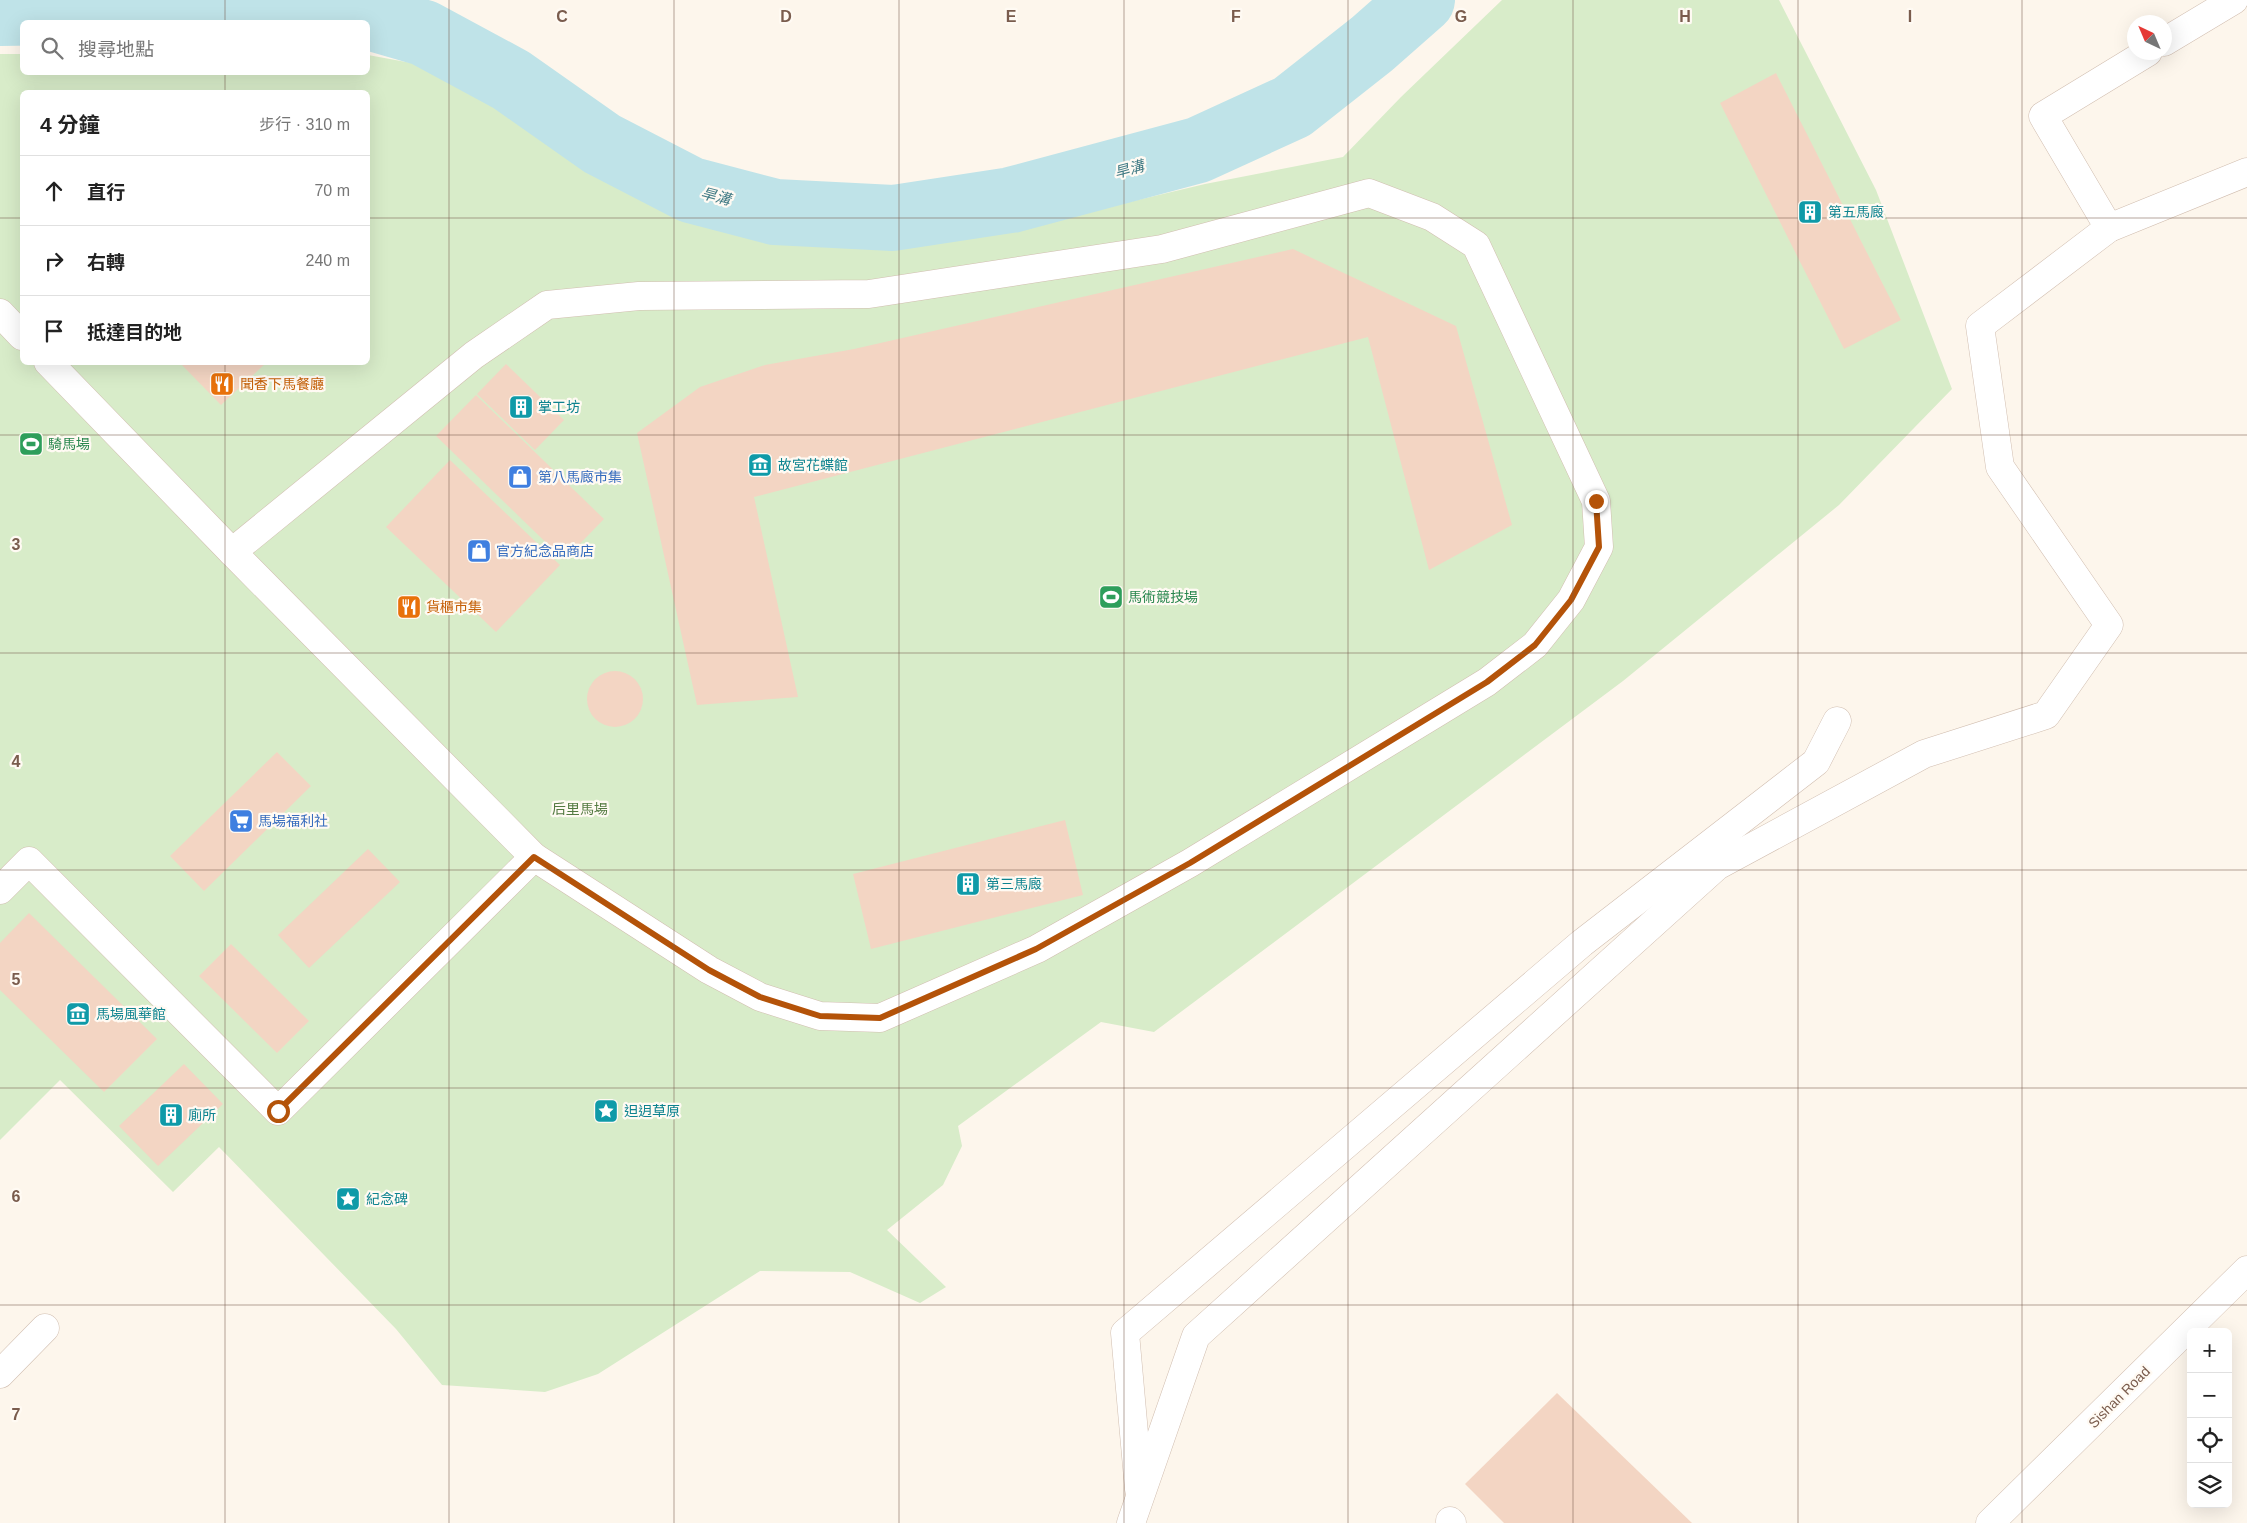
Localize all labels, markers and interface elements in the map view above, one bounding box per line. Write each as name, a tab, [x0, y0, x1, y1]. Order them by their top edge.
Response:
text: C	[556, 8, 568, 25]
text: D	[780, 8, 792, 25]
text: E	[1006, 8, 1017, 25]
text: F	[1231, 8, 1241, 25]
text: G	[1455, 8, 1467, 25]
text: H	[1679, 8, 1691, 25]
text: I	[1908, 8, 1912, 25]
north arrow	[2127, 15, 2172, 60]
search box	[20, 20, 370, 75]
icon: search	[38, 34, 66, 62]
text: 搜尋地點	[78, 39, 154, 60]
text: 4 分鐘	[40, 113, 100, 136]
text: 步行 · 310 m	[259, 116, 350, 133]
water label: 旱溝	[1112, 156, 1148, 181]
icon: ahead	[40, 177, 68, 205]
text: 直行	[87, 182, 125, 203]
text: 70 m	[314, 182, 350, 199]
water label: 旱溝	[699, 184, 735, 209]
building icon: 第五馬廄	[1797, 199, 1823, 225]
place label: 第五馬廄	[1828, 204, 1884, 220]
icon: right	[40, 247, 68, 275]
text: 右轉	[87, 252, 125, 273]
text: 240 m	[306, 252, 350, 269]
icon: arrive	[40, 317, 68, 345]
text: 抵達目的地	[87, 322, 182, 343]
restaurant icon: 聞香下馬餐廳	[209, 371, 235, 397]
place label: 聞香下馬餐廳	[240, 376, 324, 392]
building icon: 掌工坊	[508, 394, 534, 420]
place label: 掌工坊	[538, 399, 580, 415]
sports icon: 騎馬場	[18, 431, 44, 457]
place label: 騎馬場	[48, 436, 90, 452]
museum icon: 故宮花蝶館	[747, 452, 773, 478]
place label: 故宮花蝶館	[778, 457, 848, 473]
shop icon: 第八馬廄市集	[507, 464, 533, 490]
place label: 第八馬廄市集	[538, 469, 622, 485]
route end	[1585, 490, 1608, 513]
text: 3	[12, 536, 21, 553]
shop icon: 官方紀念品商店	[466, 538, 492, 564]
place label: 官方紀念品商店	[496, 543, 594, 559]
sports icon: 馬術競技場	[1098, 584, 1124, 610]
place label: 馬術競技場	[1128, 589, 1198, 605]
restaurant icon: 貨櫃市集	[396, 594, 422, 620]
place label: 貨櫃市集	[426, 599, 482, 615]
text: 4	[12, 753, 21, 770]
park label: 后里馬場	[552, 801, 608, 817]
supermarket icon: 馬場福利社	[228, 808, 254, 834]
place label: 馬場福利社	[258, 813, 328, 829]
building icon: 第三馬廄	[955, 871, 981, 897]
place label: 第三馬廄	[986, 876, 1042, 892]
text: 5	[12, 971, 21, 988]
museum icon: 馬場風華館	[65, 1001, 91, 1027]
place label: 馬場風華館	[96, 1006, 166, 1022]
place icon: 𨑨迌草原	[593, 1098, 619, 1124]
route start	[267, 1100, 290, 1123]
building icon: 廁所	[158, 1102, 184, 1128]
place label: 𨑨迌草原	[624, 1103, 680, 1119]
place label: 廁所	[188, 1107, 216, 1123]
place icon: 紀念碑	[335, 1186, 361, 1212]
text: 6	[12, 1188, 21, 1205]
place label: 紀念碑	[366, 1191, 408, 1207]
map controls	[2187, 1328, 2232, 1508]
button: +	[2187, 1328, 2232, 1373]
street label: Sishan Road	[2085, 1363, 2153, 1431]
button: −	[2187, 1373, 2232, 1418]
text: 7	[12, 1406, 21, 1423]
button: locate	[2187, 1418, 2232, 1463]
button: layers	[2187, 1463, 2232, 1508]

